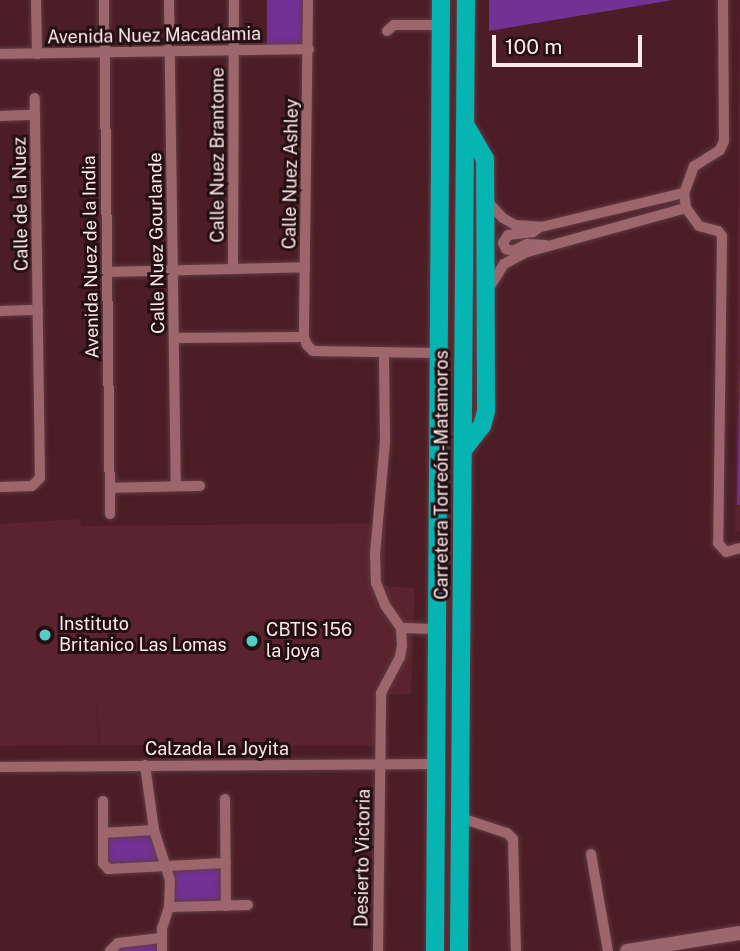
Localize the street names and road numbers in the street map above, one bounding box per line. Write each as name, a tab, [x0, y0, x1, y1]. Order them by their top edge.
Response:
street label: Avenida Nuez Macadamia	[47, 23, 261, 49]
street label: Calle Nuez Brantome	[207, 67, 229, 243]
street label: Calle Nuez Ashley	[279, 98, 303, 250]
street label: Calle de la Nuez	[9, 137, 33, 271]
street label: Calle Nuez Gourlande	[145, 152, 169, 334]
street label: Avenida Nuez de la India	[78, 155, 104, 359]
street label: Carretera Torreón-Matamoros	[431, 350, 453, 600]
street label: Calzada La Joyita	[145, 738, 289, 760]
street label: Desierto Victoria	[351, 788, 375, 928]

